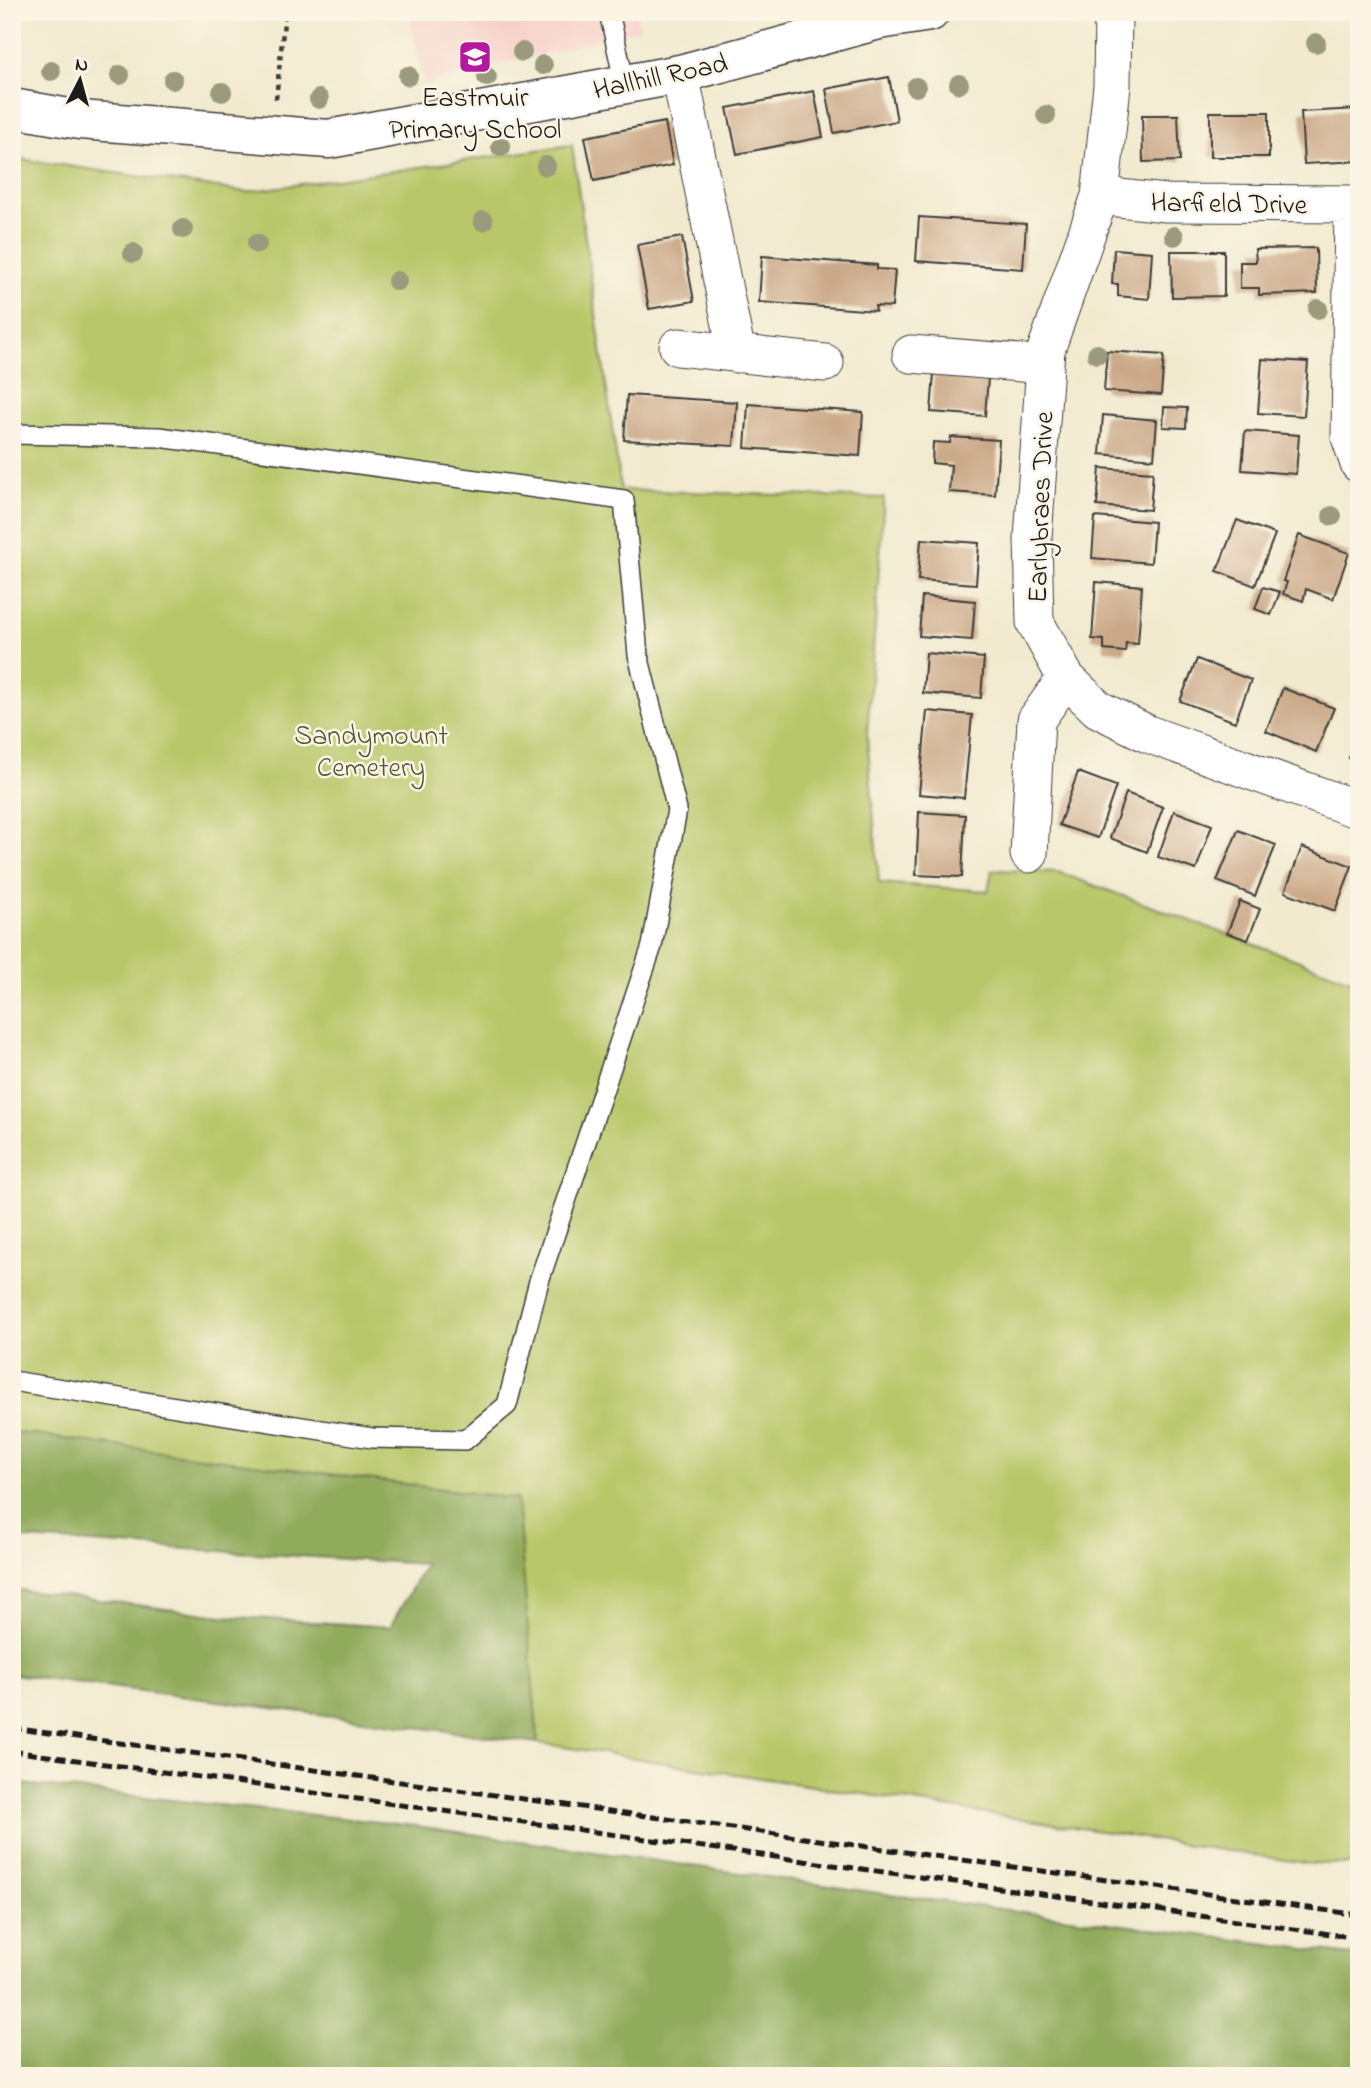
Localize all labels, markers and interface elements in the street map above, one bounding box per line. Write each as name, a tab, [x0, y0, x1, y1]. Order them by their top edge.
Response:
school or university icon: Eastmuir Primary School	[456, 38, 494, 76]
street label: Hallhill Road	[590, 44, 732, 113]
north arrow	[46, 46, 116, 116]
text: N	[74, 51, 89, 80]
place label: Eastmuir Primary School	[388, 79, 562, 152]
street label: Harfield Drive	[1150, 184, 1308, 227]
street label: Earlybraes Drive	[1019, 410, 1066, 604]
park label: Sandymount Cemetery	[294, 717, 448, 790]

